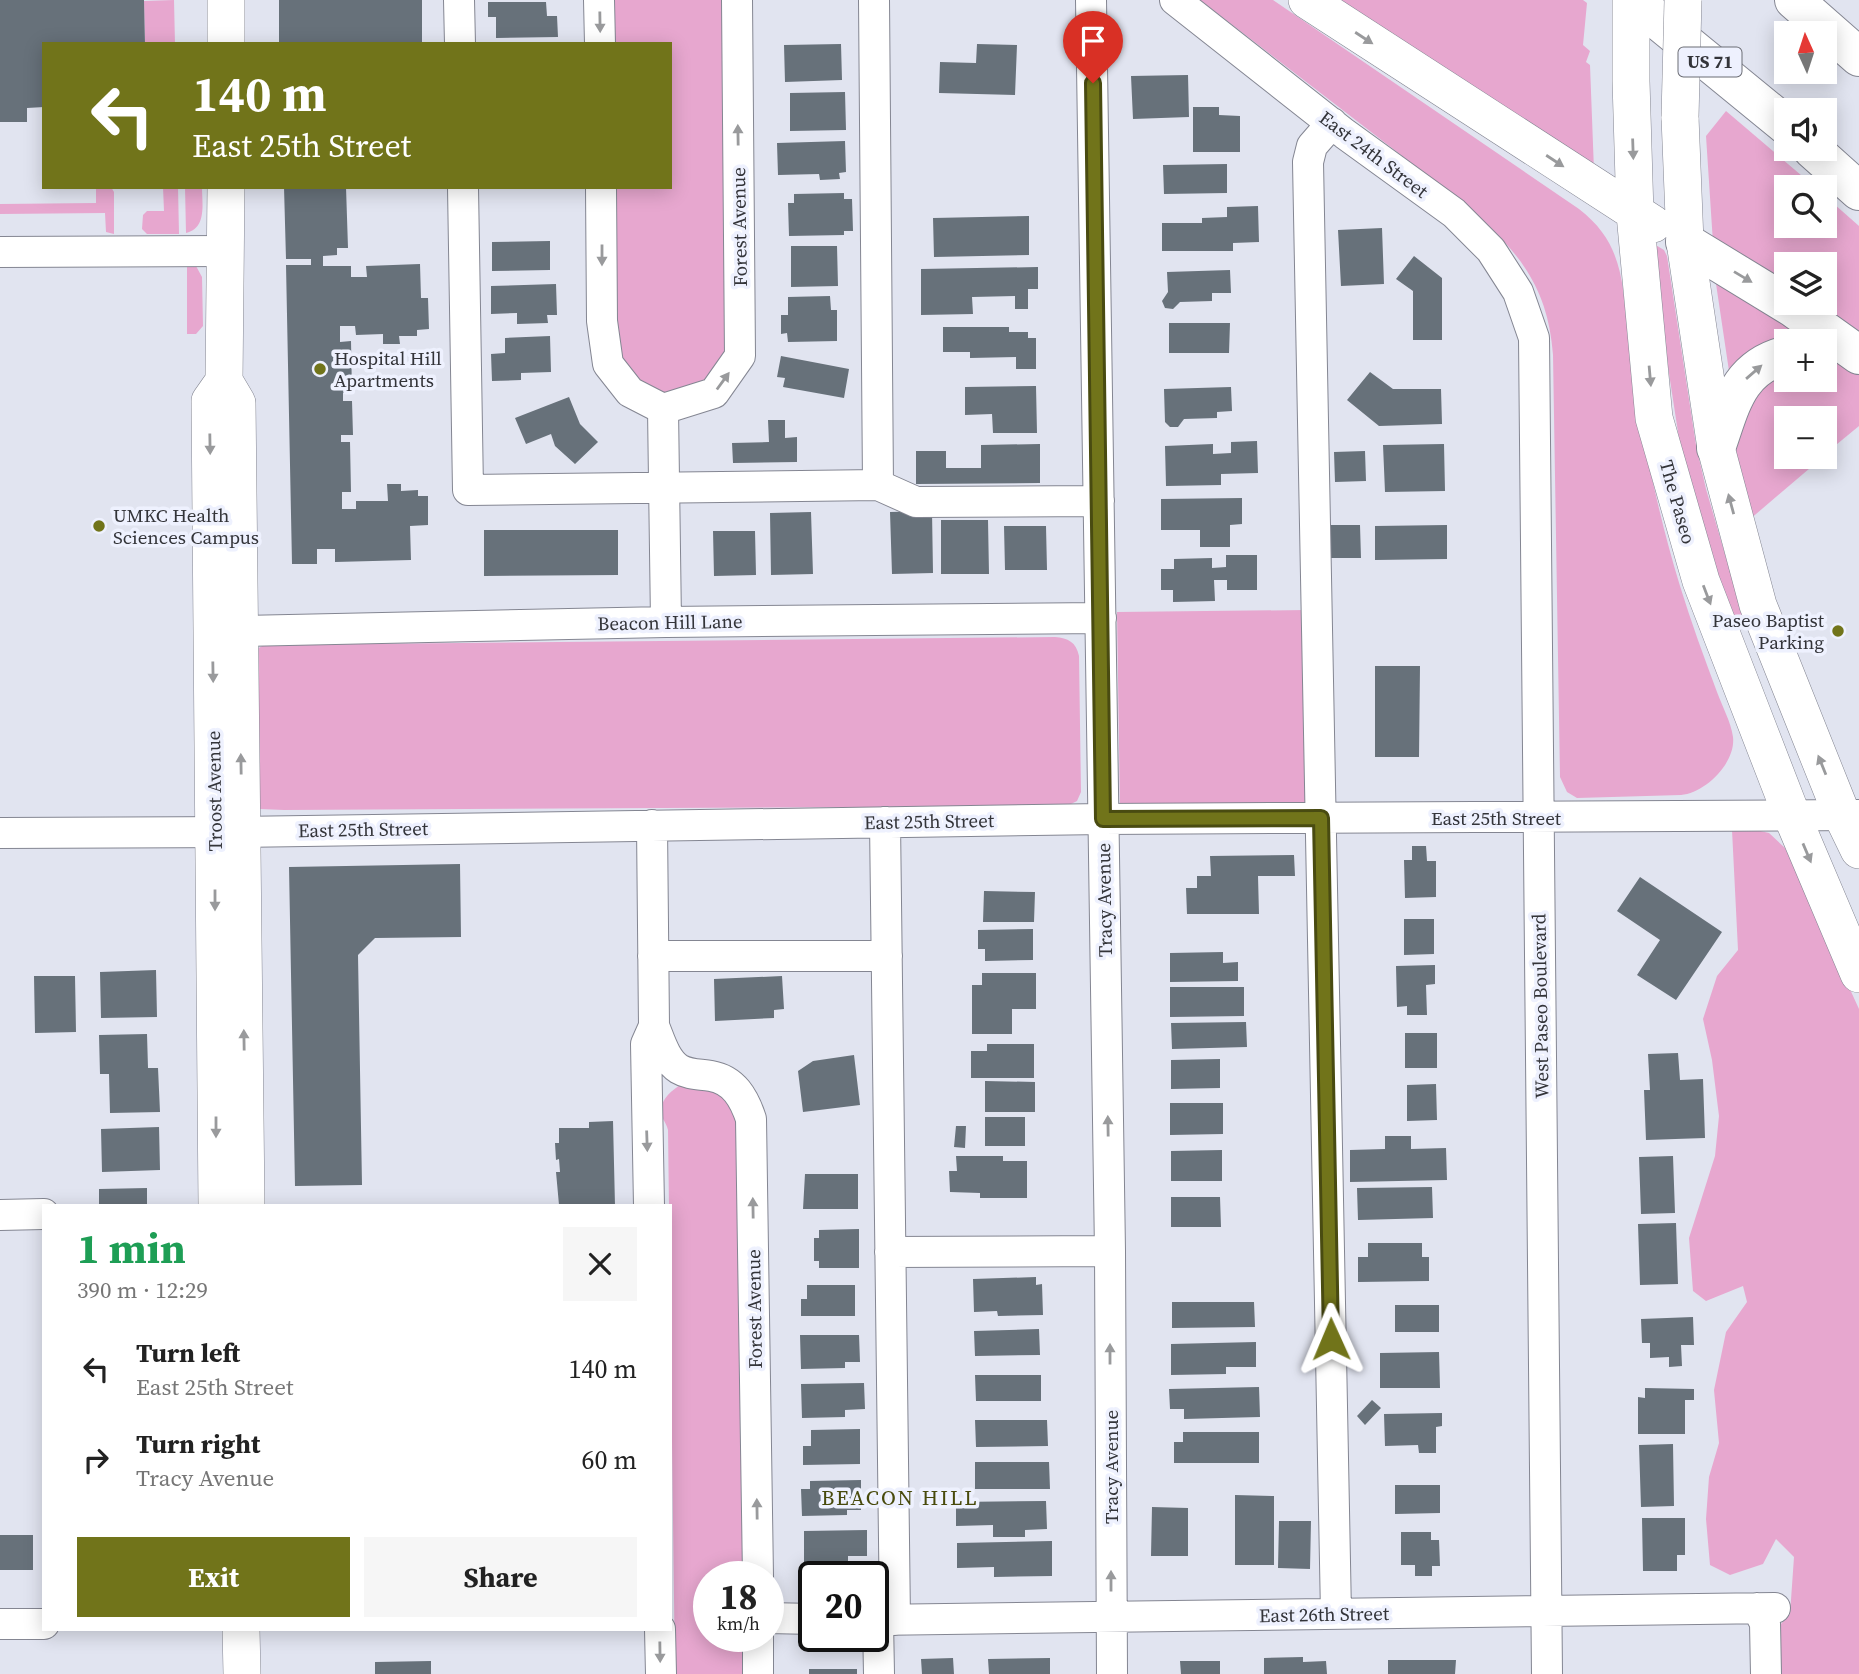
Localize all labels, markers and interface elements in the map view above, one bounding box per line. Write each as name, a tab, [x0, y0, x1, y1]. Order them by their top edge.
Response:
one-way arrow	[594, 11, 605, 33]
pin	[1063, 11, 1123, 83]
north arrow	[1774, 21, 1838, 84]
map controls	[1774, 21, 1837, 469]
icon: arrive	[1074, 22, 1112, 60]
one-way arrow	[1354, 31, 1373, 44]
road number: US 71	[1678, 48, 1742, 76]
text: 140 m	[192, 60, 327, 127]
icon: left	[77, 70, 168, 161]
button: sound	[1774, 98, 1837, 161]
street label: East 24th Street	[1314, 104, 1434, 204]
one-way arrow	[732, 123, 744, 145]
text: East 25th Street	[192, 124, 411, 168]
one-way arrow	[1627, 138, 1639, 160]
one-way arrow	[1545, 155, 1564, 168]
street label: Forest Avenue	[725, 167, 753, 287]
button: search	[1774, 175, 1837, 238]
one-way arrow	[596, 245, 608, 267]
button: layers	[1774, 252, 1837, 315]
one-way arrow	[1734, 271, 1753, 284]
button: +	[1774, 329, 1837, 392]
place label: Hospital Hill Apartments	[334, 345, 442, 393]
marker: Hospital Hill Apartments	[312, 361, 328, 377]
one-way arrow	[1645, 365, 1656, 387]
one-way arrow	[1745, 365, 1763, 380]
one-way arrow	[715, 372, 729, 390]
button: −	[1774, 406, 1837, 469]
one-way arrow	[204, 434, 216, 456]
street label: The Paseo	[1654, 457, 1702, 547]
one-way arrow	[1725, 493, 1736, 515]
place label: UMKC Health Sciences Campus	[113, 502, 259, 550]
marker: UMKC Health Sciences Campus	[91, 518, 107, 534]
one-way arrow	[1701, 585, 1712, 606]
place label: Paseo Baptist Parking	[1712, 607, 1825, 655]
street label: Beacon Hill Lane	[597, 608, 743, 636]
marker: Paseo Baptist Parking	[1830, 623, 1846, 639]
one-way arrow	[207, 661, 218, 683]
street label: Troost Avenue	[200, 730, 228, 852]
one-way arrow	[235, 753, 247, 775]
one-way arrow	[1817, 754, 1828, 775]
street label: East 25th Street	[1431, 805, 1562, 831]
street label: East 25th Street	[864, 807, 995, 835]
street label: East 25th Street	[298, 815, 429, 843]
one-way arrow	[1802, 842, 1813, 863]
street label: Tracy Avenue	[1090, 843, 1118, 957]
one-way arrow	[209, 889, 221, 911]
street label: West Paseo Boulevard	[1525, 913, 1555, 1099]
one-way arrow	[238, 1028, 250, 1050]
one-way arrow	[1102, 1115, 1114, 1137]
one-way arrow	[210, 1117, 222, 1139]
one-way arrow	[642, 1131, 653, 1153]
one-way arrow	[747, 1196, 758, 1218]
text: 1 min	[77, 1219, 186, 1277]
button: close	[563, 1227, 637, 1301]
street label: Forest Avenue	[740, 1249, 768, 1369]
text: 390 m · 12:29	[77, 1274, 208, 1306]
position arrow	[1294, 1302, 1368, 1376]
text: Turn left	[136, 1335, 240, 1371]
one-way arrow	[1104, 1343, 1116, 1365]
icon: left	[77, 1350, 115, 1388]
text: 140 m	[569, 1351, 637, 1387]
text: East 25th Street	[136, 1371, 294, 1403]
street label: Tracy Avenue	[1098, 1410, 1124, 1524]
text: Turn right	[136, 1426, 260, 1462]
icon: right	[77, 1441, 115, 1479]
text: 60 m	[582, 1442, 637, 1478]
text: Tracy Avenue	[136, 1462, 274, 1494]
district label: BEACON HILL	[821, 1483, 979, 1512]
one-way arrow	[751, 1497, 763, 1519]
button: Exit	[77, 1537, 350, 1617]
button: Share	[364, 1537, 637, 1617]
speed limit sign: 20	[798, 1561, 889, 1652]
one-way arrow	[1105, 1570, 1117, 1592]
text: 18	[720, 1573, 757, 1621]
street label: East 26th Street	[1259, 1600, 1390, 1628]
text: km/h	[717, 1611, 760, 1636]
one-way arrow	[654, 1641, 666, 1663]

